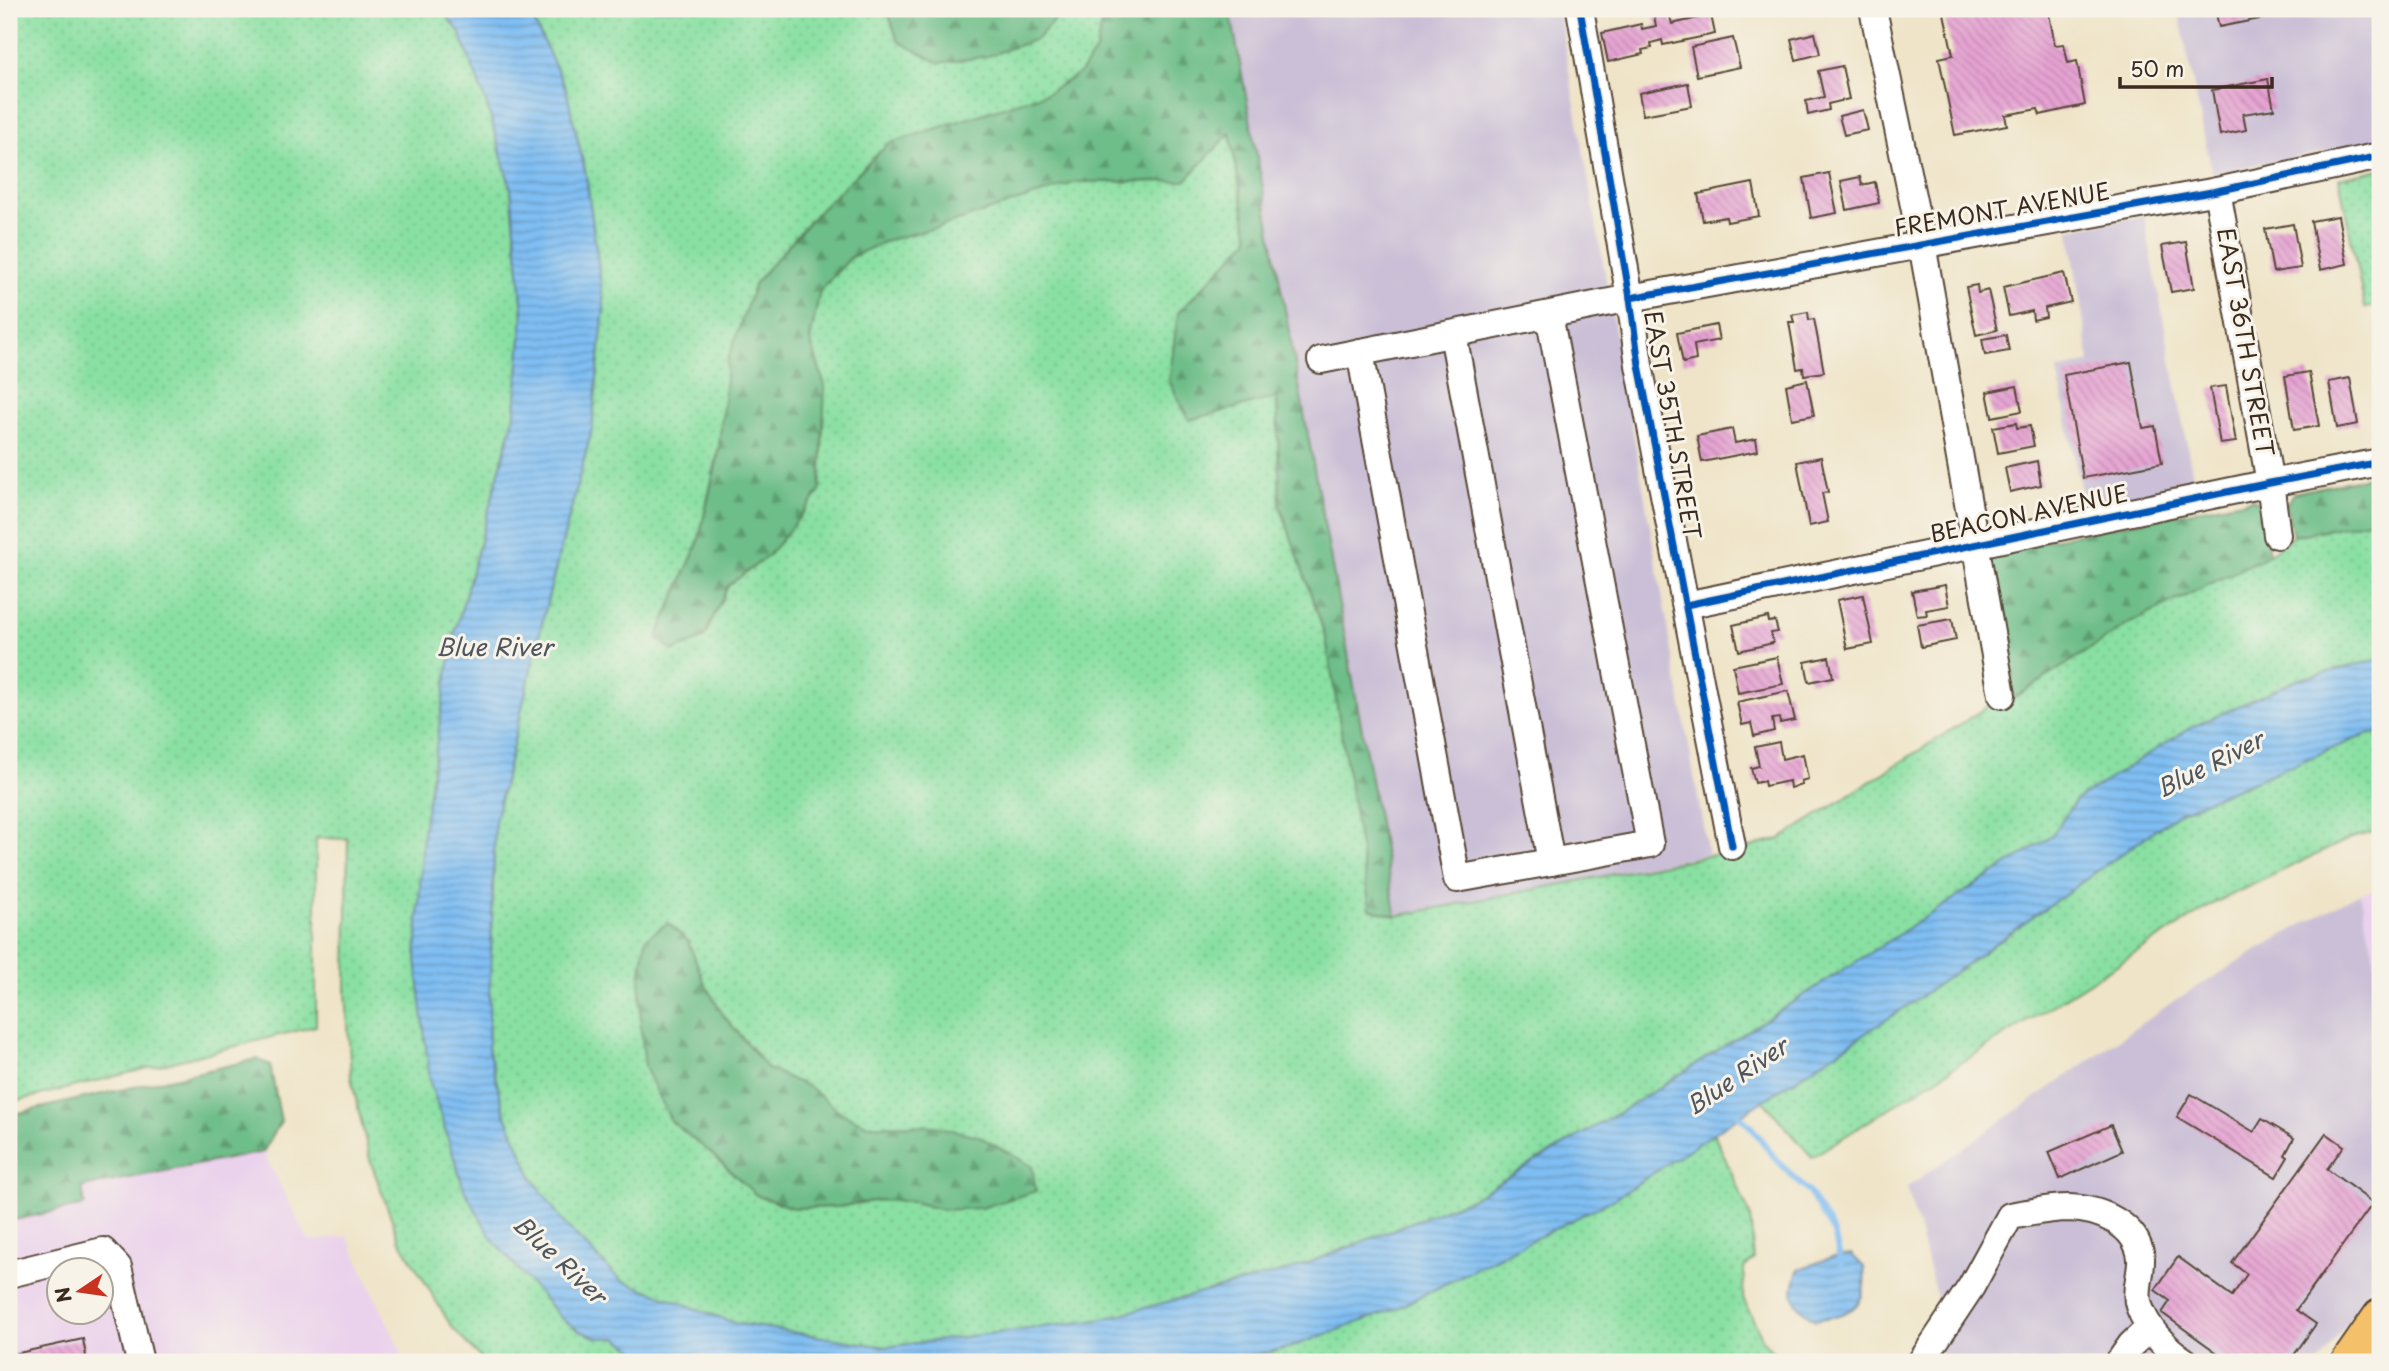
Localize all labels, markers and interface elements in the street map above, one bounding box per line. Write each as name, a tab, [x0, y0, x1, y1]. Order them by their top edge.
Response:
scale bar	[2120, 46, 2272, 90]
text: 50 m	[2130, 52, 2184, 84]
street label: FREMONT AVENUE	[1891, 172, 2112, 245]
street label: EAST 36TH STREET	[2209, 225, 2284, 459]
street label: EAST 35TH STREET	[1636, 308, 1711, 542]
street label: BEACON AVENUE	[1927, 474, 2131, 551]
water label: Blue River	[436, 628, 555, 664]
water label: Blue River	[2149, 719, 2272, 806]
water label: Blue River	[1677, 1026, 1797, 1123]
water label: Blue River	[505, 1206, 618, 1314]
north arrow	[46, 1256, 116, 1326]
text: N	[47, 1285, 78, 1306]

